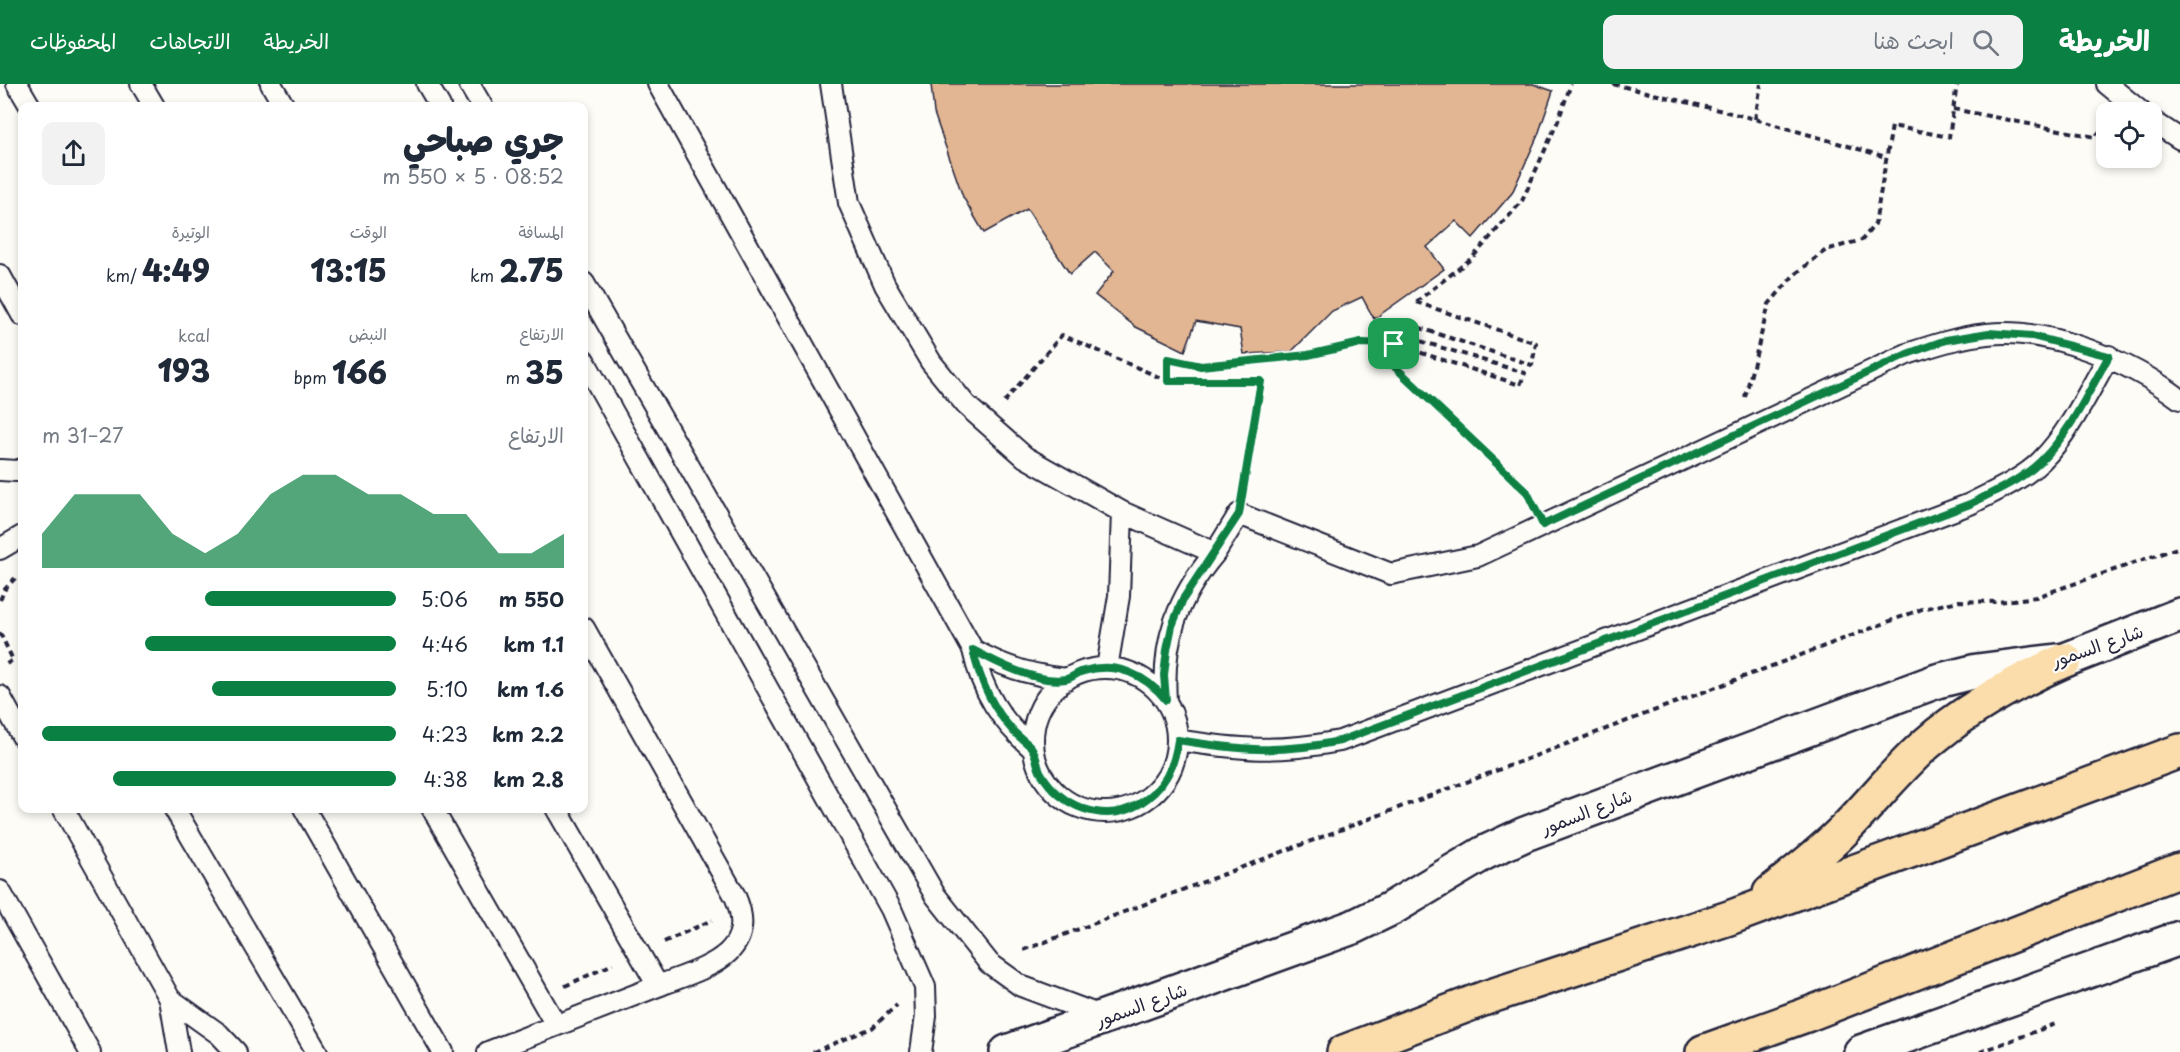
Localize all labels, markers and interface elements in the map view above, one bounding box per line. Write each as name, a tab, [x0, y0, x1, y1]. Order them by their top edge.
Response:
search box	[1603, 15, 2023, 69]
text: الخريطة	[2059, 18, 2150, 61]
text: ابحث هنا	[1873, 23, 1954, 56]
text: المحفوظات	[30, 24, 116, 56]
text: الاتجاهات	[149, 24, 231, 56]
text: الخريطة	[264, 24, 329, 56]
icon: search	[1969, 26, 2002, 59]
map controls	[2096, 102, 2162, 168]
button: locate	[2096, 102, 2162, 168]
text: جري صباحي	[403, 113, 564, 163]
button: share	[42, 122, 105, 185]
text: 08:52 · 5 × 550 m	[382, 161, 564, 191]
text: الوتيرة	[171, 219, 210, 243]
text: الوقت	[350, 219, 387, 243]
text: المسافة	[518, 219, 564, 243]
text: 4:49	[142, 247, 210, 292]
text: 13:15	[310, 247, 387, 292]
text: 2.75	[499, 247, 564, 292]
text: /km	[106, 263, 142, 287]
text: km	[470, 263, 499, 287]
pin	[1368, 318, 1419, 369]
text: النبض	[349, 321, 387, 345]
text: الارتفاع	[519, 321, 564, 345]
text: kcal	[178, 323, 210, 347]
icon: arrive	[1377, 327, 1410, 360]
text: 193	[158, 347, 210, 392]
text: 166	[332, 349, 387, 394]
text: 35	[525, 349, 564, 394]
text: bpm	[293, 365, 332, 389]
text: m	[506, 365, 525, 389]
text: 27–31 m	[42, 420, 123, 450]
text: الارتفاع	[508, 420, 564, 450]
text: 5:06	[421, 584, 468, 614]
text: 550 m	[499, 584, 564, 614]
street label: شارع السمور	[2046, 617, 2147, 674]
text: 4:46	[422, 629, 468, 659]
text: 1.1 km	[503, 629, 564, 659]
text: 5:10	[426, 674, 468, 704]
text: 1.6 km	[497, 674, 564, 704]
text: 4:23	[422, 719, 468, 749]
text: 2.2 km	[492, 719, 564, 749]
text: 4:38	[423, 764, 468, 794]
text: 2.8 km	[493, 764, 564, 794]
street label: شارع السمور	[1536, 781, 1636, 841]
street label: شارع السمور	[1090, 975, 1191, 1033]

